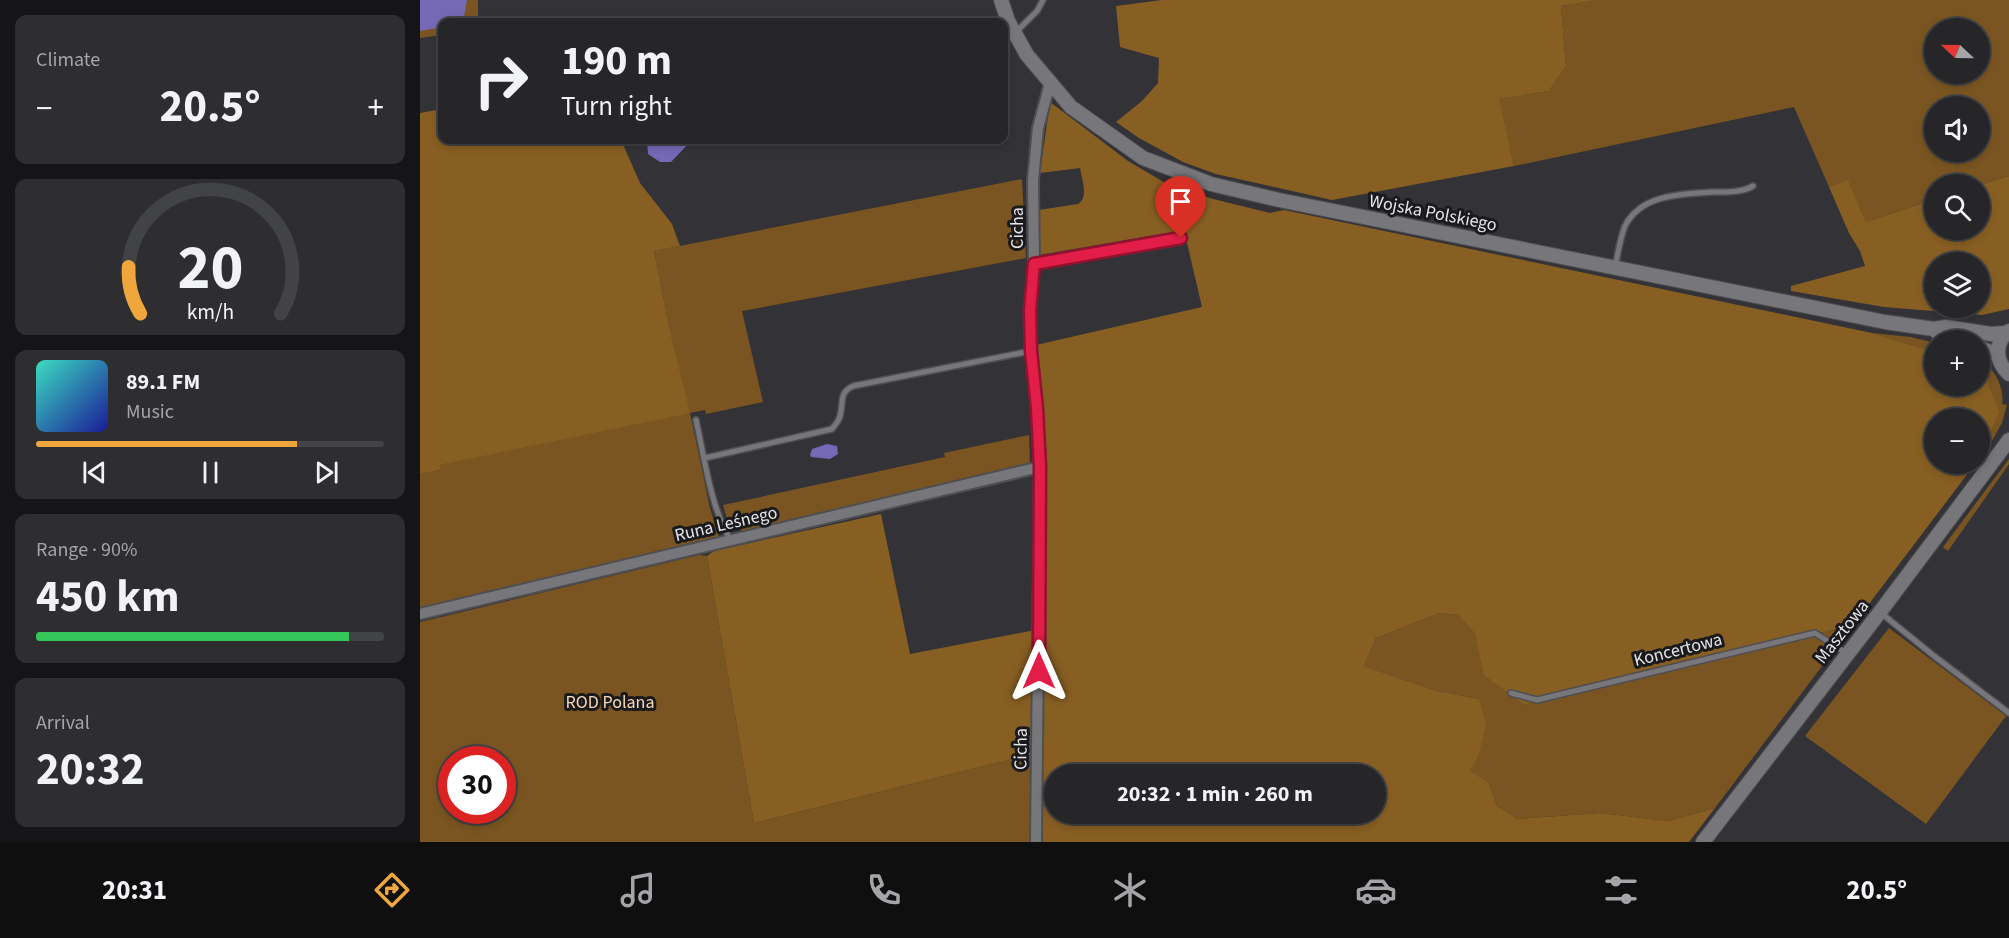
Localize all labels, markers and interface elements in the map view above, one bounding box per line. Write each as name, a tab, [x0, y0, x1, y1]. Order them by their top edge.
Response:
north arrow	[1924, 18, 1990, 84]
map controls	[1924, 18, 1990, 474]
text: 190 m	[561, 31, 672, 91]
icon: right	[462, 42, 540, 120]
text: Climate	[36, 46, 100, 74]
text: 20.5°	[159, 75, 261, 139]
text: −	[36, 85, 52, 132]
text: +	[368, 85, 384, 132]
text: Turn right	[561, 87, 672, 126]
button: sound	[1924, 96, 1990, 162]
button: search	[1924, 174, 1990, 240]
pin	[1155, 176, 1206, 238]
icon: arrive	[1164, 185, 1197, 218]
street label: Wojska Polskiego	[1367, 188, 1499, 238]
street label: Cicha	[1005, 207, 1030, 249]
text: 20	[177, 224, 243, 313]
button: layers	[1924, 252, 1990, 318]
text: km/h	[186, 297, 234, 328]
button: +	[1924, 330, 1990, 396]
text: 89.1 FM	[126, 366, 200, 398]
text: Music	[126, 398, 174, 426]
button: −	[1924, 408, 1990, 474]
icon: previous	[78, 456, 111, 489]
icon: pause	[194, 456, 227, 489]
icon: next	[310, 456, 343, 489]
street label: Runa Leśnego	[672, 500, 780, 548]
text: Range · 90%	[36, 536, 137, 564]
text: 450 km	[36, 565, 180, 629]
street label: Masztowa	[1809, 595, 1875, 669]
street label: Koncertowa	[1631, 627, 1725, 673]
position arrow	[1007, 639, 1071, 703]
park label: ROD Polana	[566, 690, 654, 715]
text: Arrival	[36, 709, 90, 737]
street label: Cicha	[1008, 728, 1034, 770]
text: 20:32	[36, 738, 145, 802]
speed limit sign: 30	[438, 746, 516, 824]
text: 20:32 · 1 min · 260 m	[1117, 778, 1313, 810]
icon: directions	[371, 869, 413, 911]
icon: music	[617, 869, 659, 911]
icon: phone	[863, 869, 905, 911]
icon: climate	[1109, 869, 1151, 911]
icon: car	[1355, 869, 1397, 911]
icon: filters	[1600, 869, 1642, 911]
text: 20:31	[102, 871, 167, 910]
text: 20.5°	[1846, 871, 1907, 910]

